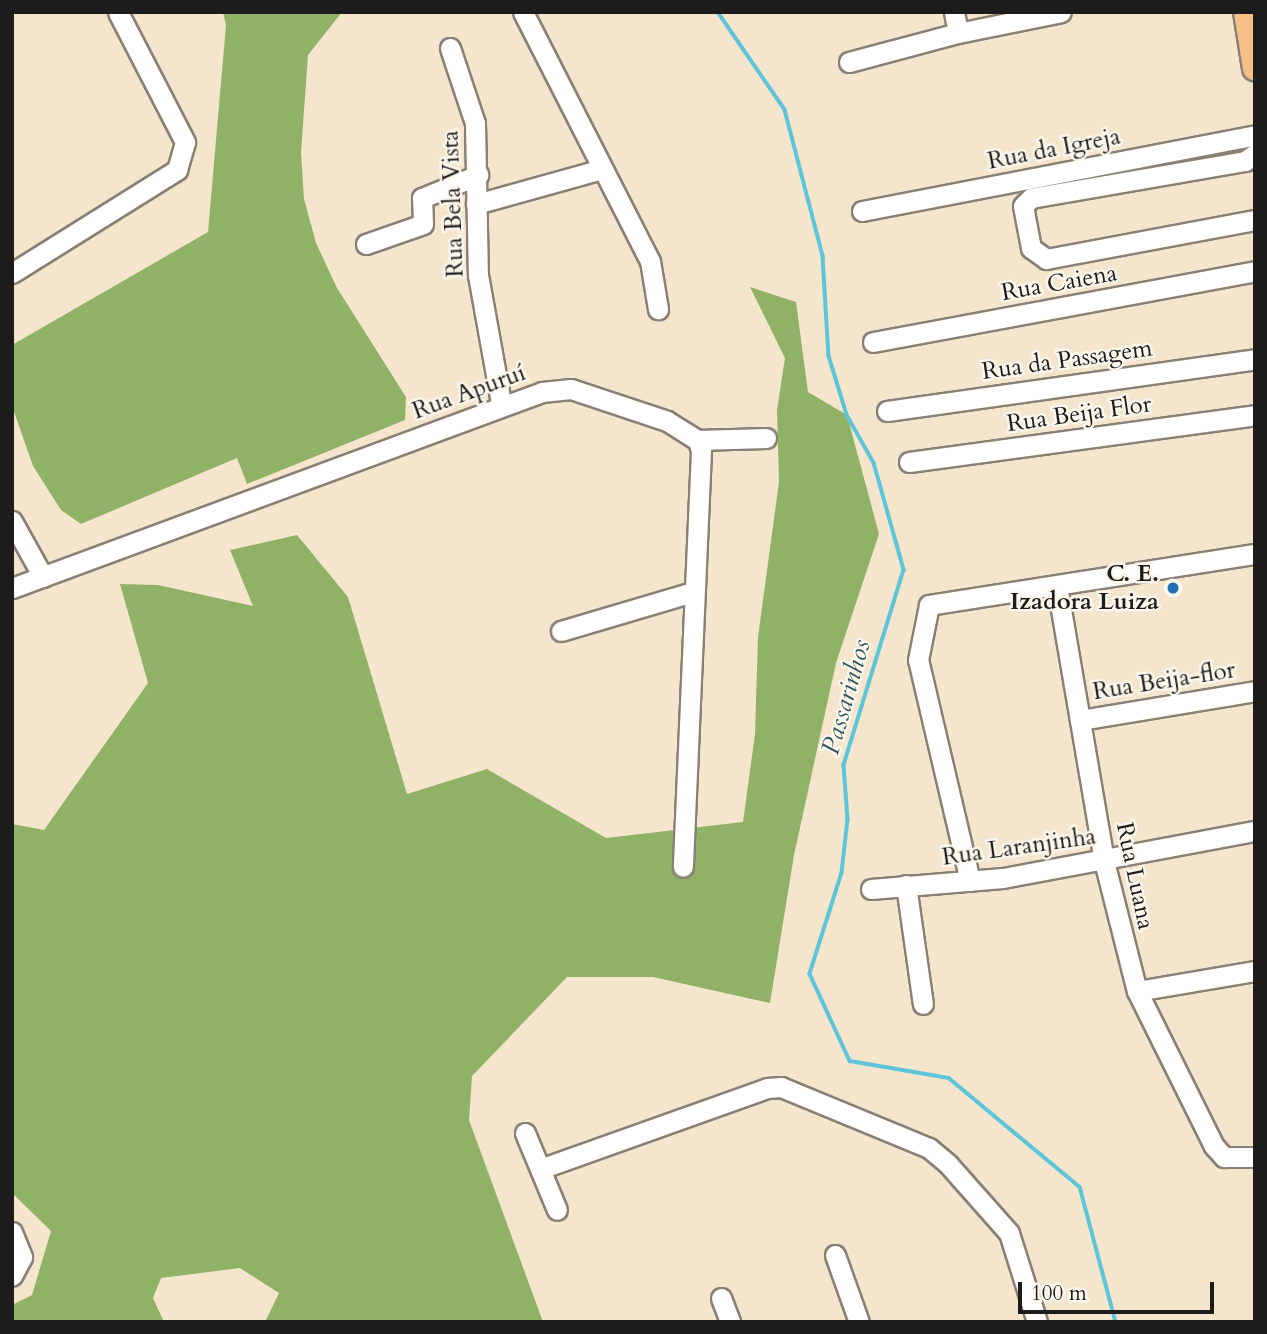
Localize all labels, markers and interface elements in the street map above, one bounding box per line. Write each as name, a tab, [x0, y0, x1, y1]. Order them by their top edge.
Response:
street label: Rua da Igreja	[985, 122, 1123, 176]
street label: Rua Bela Vista	[436, 130, 470, 278]
street label: Rua Caiena	[999, 259, 1119, 307]
street label: Rua da Passagem	[980, 334, 1154, 386]
street label: Rua Apuruí	[408, 358, 530, 426]
street label: Rua Beija Flor	[1005, 390, 1153, 438]
place label: C. E. Izadora Luiza	[1010, 560, 1159, 616]
marker: C. E. Izadora Luiza	[1165, 580, 1181, 596]
water label: Passarinhos	[815, 636, 877, 758]
street label: Rua Beija-flor	[1091, 656, 1237, 706]
street label: Rua Luana	[1110, 820, 1160, 932]
street label: Rua Laranjinha	[940, 822, 1098, 872]
scale bar	[1022, 1268, 1218, 1312]
text: 100 m	[1031, 1279, 1087, 1308]

